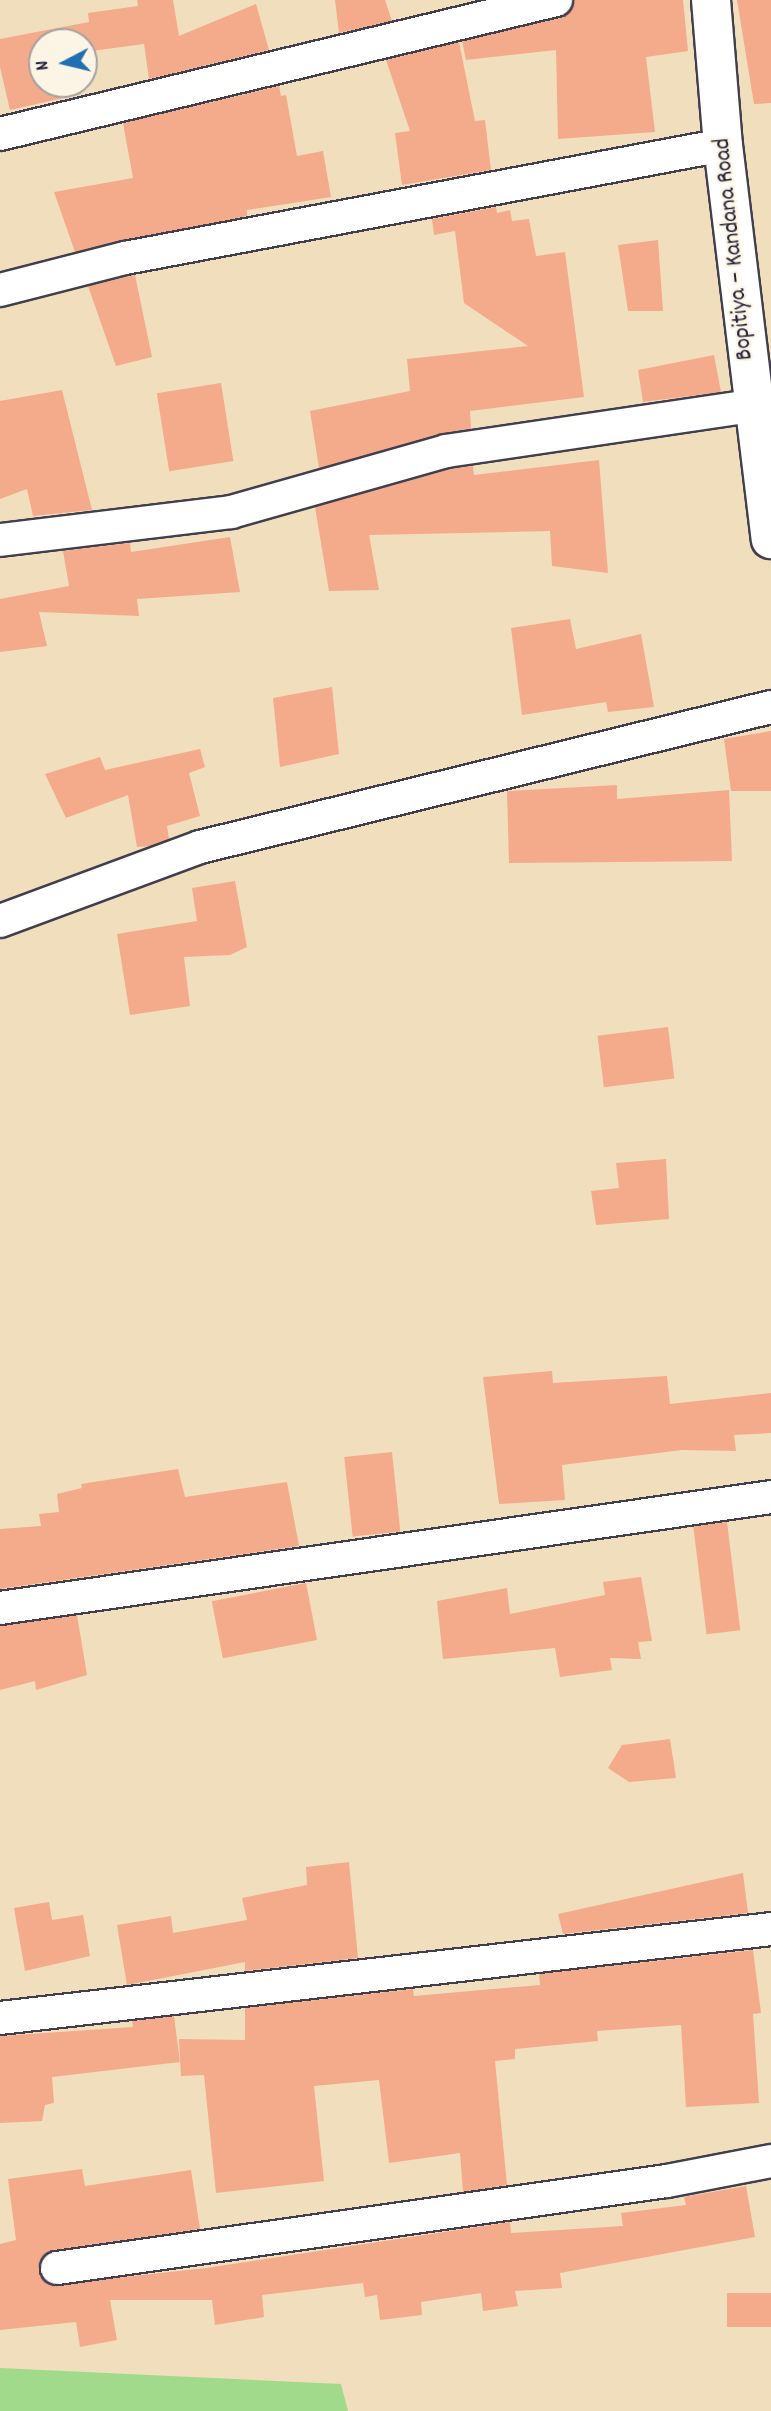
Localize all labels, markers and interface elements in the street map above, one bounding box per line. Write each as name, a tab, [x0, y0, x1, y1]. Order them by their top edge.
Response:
north arrow	[28, 28, 98, 98]
text: N	[30, 59, 58, 72]
street label: Bopitiya – Kandana Road	[709, 136, 761, 362]

